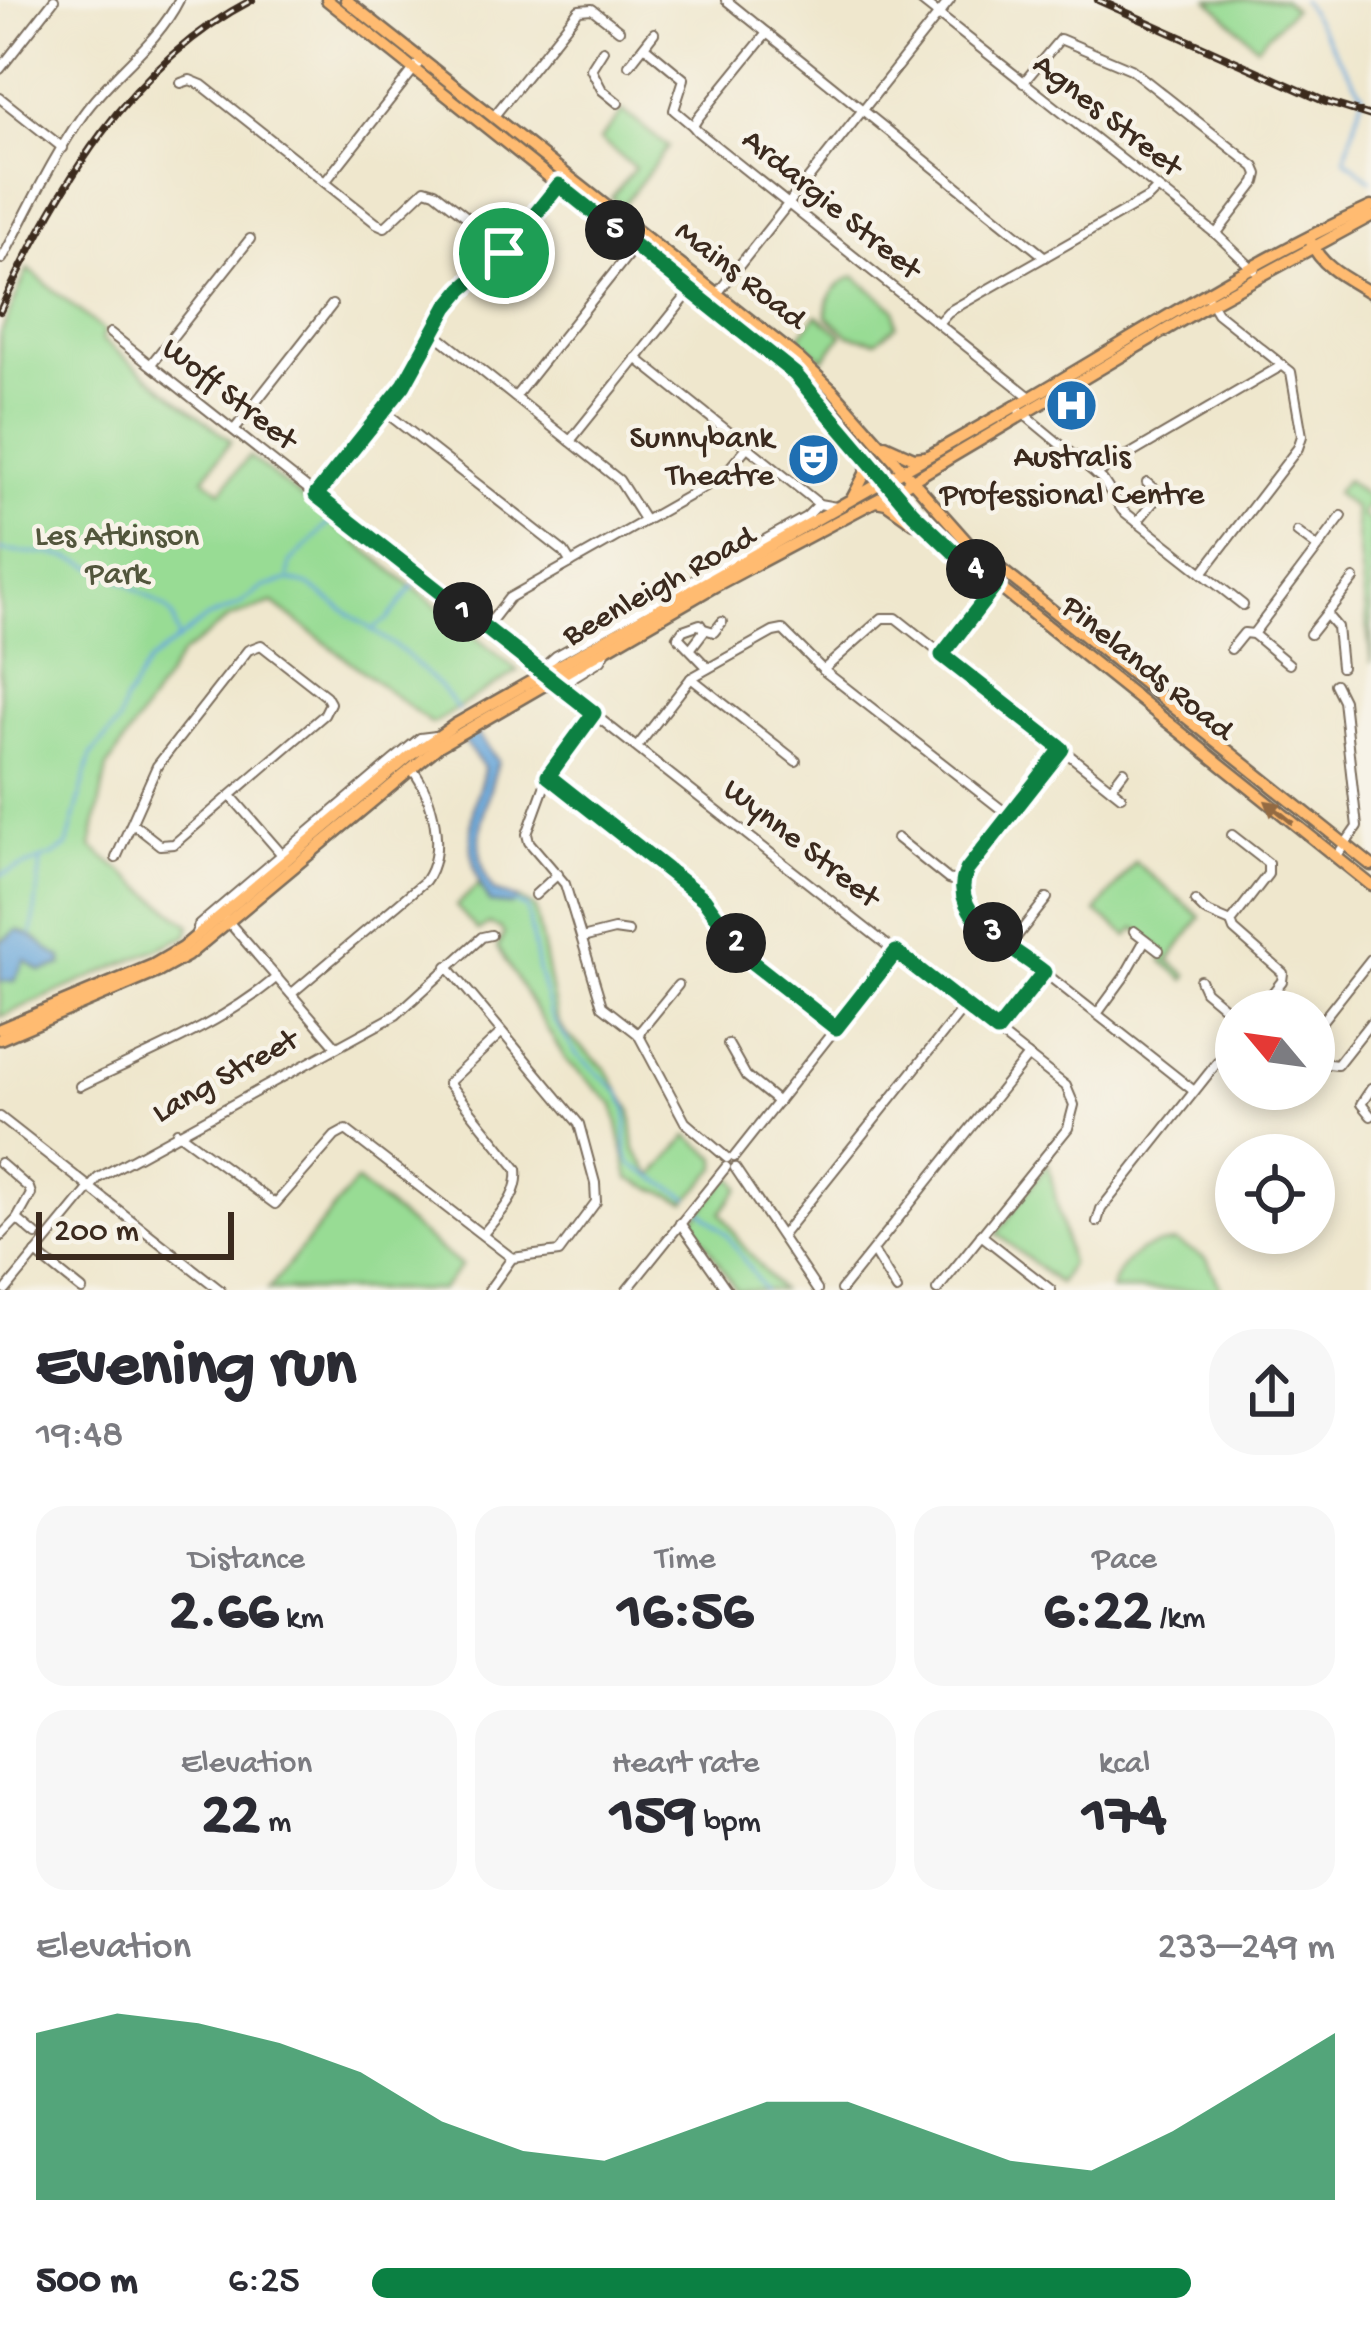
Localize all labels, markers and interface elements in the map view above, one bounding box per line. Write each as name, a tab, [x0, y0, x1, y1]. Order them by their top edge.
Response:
street label: Agnes Street	[1024, 47, 1190, 189]
street label: Ardargie Street	[733, 122, 929, 291]
pin: 5	[585, 200, 645, 260]
pin	[453, 202, 555, 304]
text: 5	[606, 211, 624, 249]
street label: Mains Road	[666, 214, 814, 342]
icon: arrive	[471, 220, 537, 286]
street label: Woff Street	[153, 331, 305, 462]
hospital icon: Australis Professional Centre	[1044, 377, 1100, 433]
place label: Sunnybank Theatre	[629, 421, 777, 497]
theatre icon: Sunnybank Theatre	[785, 431, 841, 487]
place label: Australis Professional Centre	[939, 440, 1205, 516]
street label: Beenleigh Road	[556, 518, 765, 657]
park label: Les Atkinson Park	[35, 519, 200, 595]
pin: 4	[946, 539, 1006, 599]
text: 4	[968, 550, 984, 588]
pin: 1	[433, 582, 493, 642]
street label: Pinelands Road	[1051, 588, 1242, 753]
text: 1	[456, 593, 470, 631]
street label: Wynne Street	[714, 772, 888, 920]
one-way arrow	[1264, 800, 1294, 826]
pin: 3	[963, 902, 1023, 962]
pin: 2	[706, 913, 766, 973]
text: 3	[984, 913, 1002, 951]
text: 2	[728, 924, 744, 962]
north arrow	[1215, 990, 1335, 1110]
map controls	[1215, 990, 1335, 1254]
street label: Lang Street	[147, 1021, 308, 1134]
button: locate	[1215, 1134, 1335, 1254]
scale bar	[36, 1206, 234, 1259]
text: 200 m	[54, 1214, 139, 1252]
button: share	[1209, 1329, 1335, 1455]
text: Evening run	[36, 1330, 356, 1408]
text: 19:48	[36, 1414, 123, 1460]
text: Distance	[188, 1542, 305, 1580]
text: Time	[655, 1542, 716, 1580]
text: Pace	[1092, 1542, 1157, 1580]
text: 2.66	[169, 1580, 278, 1650]
text: 16:56	[618, 1580, 753, 1650]
text: 6:22	[1044, 1580, 1152, 1650]
text: km	[278, 1601, 324, 1639]
text: /km	[1152, 1601, 1205, 1639]
text: Elevation	[181, 1746, 312, 1784]
text: Heart rate	[612, 1746, 759, 1784]
text: kcal	[1099, 1746, 1150, 1784]
text: 22	[201, 1784, 260, 1854]
text: 159	[610, 1784, 696, 1854]
text: 174	[1083, 1784, 1166, 1854]
text: m	[260, 1805, 292, 1843]
text: bpm	[696, 1805, 761, 1843]
text: Elevation	[36, 1926, 191, 1972]
text: 233–249 m	[1157, 1926, 1335, 1972]
text: 500 m	[36, 2260, 138, 2306]
text: 6:25	[228, 2260, 300, 2306]

